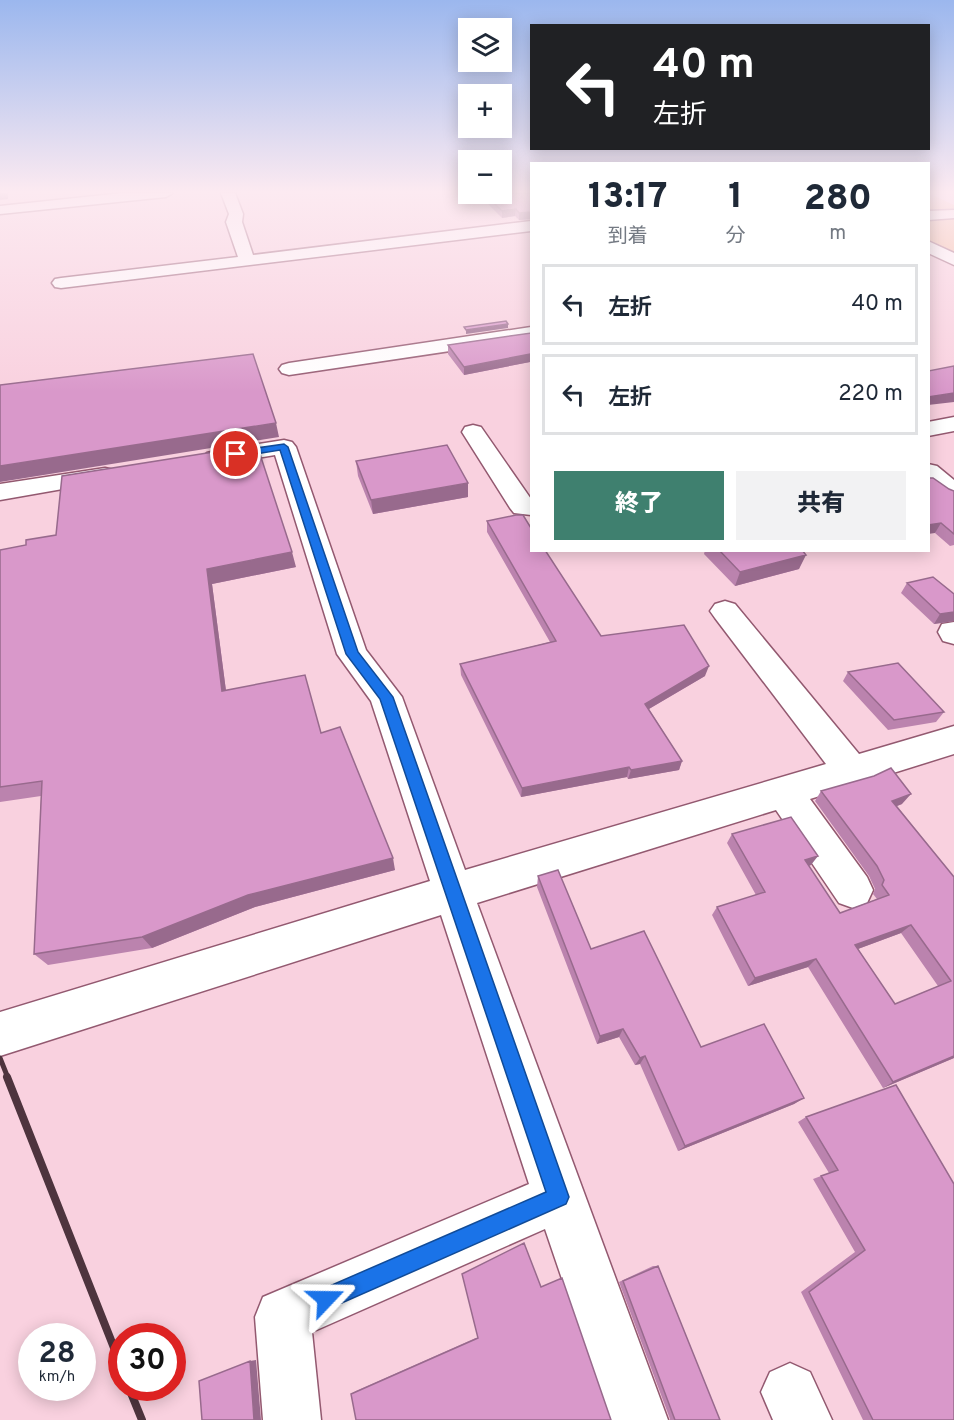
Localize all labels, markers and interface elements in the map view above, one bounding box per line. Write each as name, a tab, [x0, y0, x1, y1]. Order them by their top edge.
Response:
map controls	[458, 18, 512, 204]
button: layers	[458, 18, 512, 72]
text: 40 m	[653, 40, 755, 93]
icon: left	[554, 48, 632, 126]
button: +	[458, 84, 512, 138]
text: 左折	[653, 99, 707, 133]
button: −	[458, 150, 512, 204]
text: 13:17	[588, 175, 668, 221]
text: 1	[728, 175, 743, 221]
text: 280	[804, 177, 872, 223]
text: m	[829, 221, 846, 247]
text: 到着	[608, 224, 648, 250]
text: 分	[726, 224, 746, 250]
icon: left	[557, 288, 590, 321]
text: 40 m	[851, 291, 903, 318]
text: 左折	[608, 295, 652, 322]
icon: left	[557, 378, 590, 411]
text: 220 m	[838, 381, 903, 408]
text: 左折	[608, 385, 652, 412]
pin	[210, 428, 261, 479]
icon: arrive	[219, 437, 252, 470]
button: 終了	[554, 471, 724, 540]
button: 共有	[736, 471, 906, 540]
position arrow	[294, 1267, 358, 1331]
speed limit sign: 30	[108, 1323, 186, 1401]
text: 28	[38, 1336, 76, 1373]
text: km/h	[39, 1368, 75, 1387]

